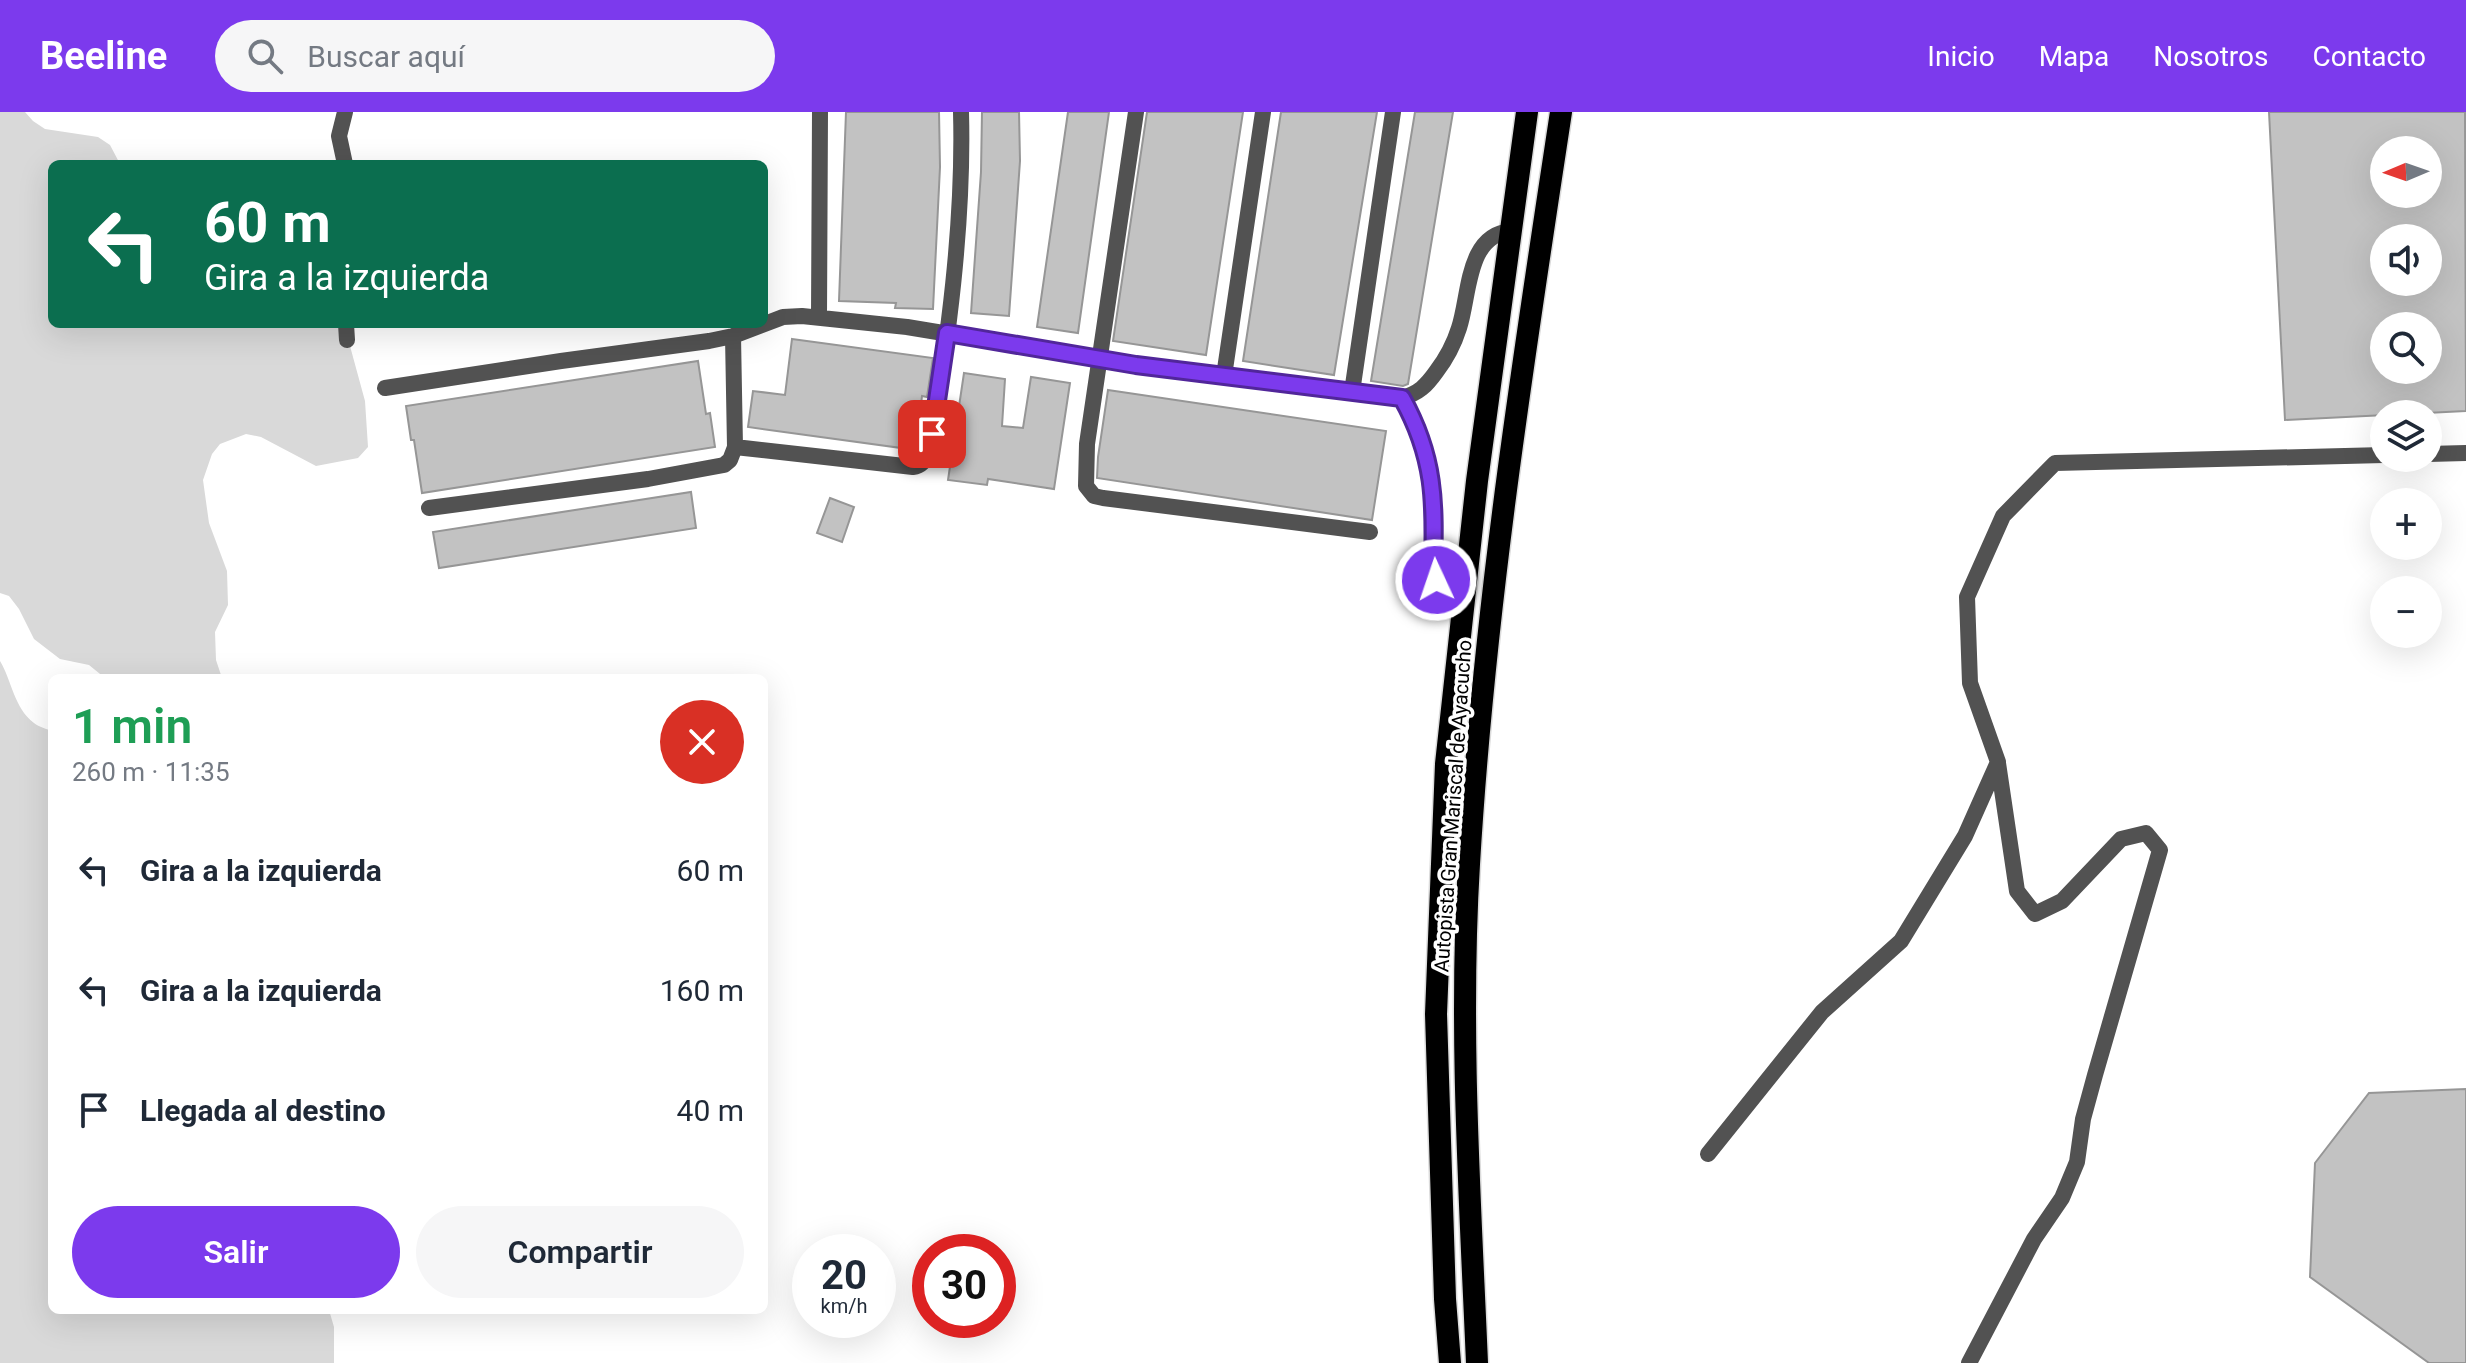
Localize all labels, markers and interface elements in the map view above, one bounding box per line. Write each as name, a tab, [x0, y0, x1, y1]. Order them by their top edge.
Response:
search box	[215, 20, 775, 92]
text: Beeline	[40, 34, 167, 78]
icon: search	[243, 34, 287, 78]
text: Buscar aquí	[307, 39, 465, 74]
text: Inicio	[1927, 40, 1995, 73]
text: Mapa	[2039, 40, 2109, 73]
text: Nosotros	[2153, 40, 2268, 73]
text: Contacto	[2312, 40, 2426, 73]
north arrow	[2370, 136, 2442, 208]
map controls	[2370, 136, 2442, 648]
text: 60 m	[204, 190, 331, 256]
icon: left	[72, 192, 176, 296]
button: sound	[2370, 224, 2442, 296]
text: Gira a la izquierda	[204, 257, 489, 299]
button: search	[2370, 312, 2442, 384]
pin	[898, 400, 966, 468]
button: layers	[2370, 400, 2442, 472]
icon: arrive	[910, 412, 954, 456]
button: +	[2370, 488, 2442, 560]
position arrow	[1394, 538, 1478, 622]
button: −	[2370, 576, 2442, 648]
street label: Autopista Gran Mariscal de Ayacucho	[1429, 639, 1477, 973]
text: 1 min	[72, 698, 192, 755]
button: close	[660, 700, 744, 784]
text: 260 m · 11:35	[72, 757, 230, 787]
icon: left	[72, 848, 116, 892]
text: Gira a la izquierda	[140, 853, 382, 888]
text: 60 m	[677, 853, 744, 888]
icon: left	[72, 968, 116, 1012]
text: Gira a la izquierda	[140, 973, 382, 1008]
text: 160 m	[660, 973, 744, 1008]
icon: arrive	[72, 1088, 116, 1132]
text: Llegada al destino	[140, 1093, 386, 1128]
text: 40 m	[677, 1093, 744, 1128]
button: Salir	[72, 1206, 400, 1298]
button: Compartir	[416, 1206, 744, 1298]
speed limit sign: 30	[912, 1234, 1016, 1338]
text: 20	[821, 1252, 867, 1299]
text: km/h	[821, 1294, 867, 1318]

